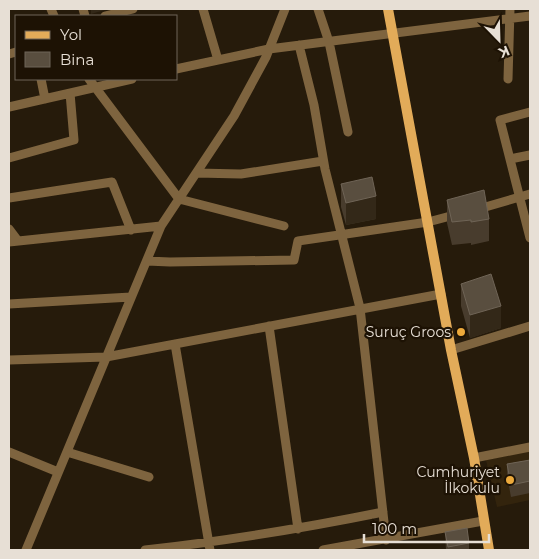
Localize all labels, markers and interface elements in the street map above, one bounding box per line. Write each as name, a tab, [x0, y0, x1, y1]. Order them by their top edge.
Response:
legend	[15, 15, 178, 80]
north arrow	[474, 15, 524, 65]
text: Yol	[60, 25, 82, 44]
text: K	[495, 42, 512, 63]
text: Bina	[60, 50, 94, 69]
place label: Suruç Groos	[366, 323, 451, 341]
marker: Suruç Groos	[455, 326, 467, 338]
place label: Cumhuriyet İlkokulu	[416, 463, 500, 497]
marker: Cumhuriyet İlkokulu	[504, 474, 516, 486]
scale bar	[364, 512, 489, 544]
text: 100 m	[372, 519, 417, 538]

